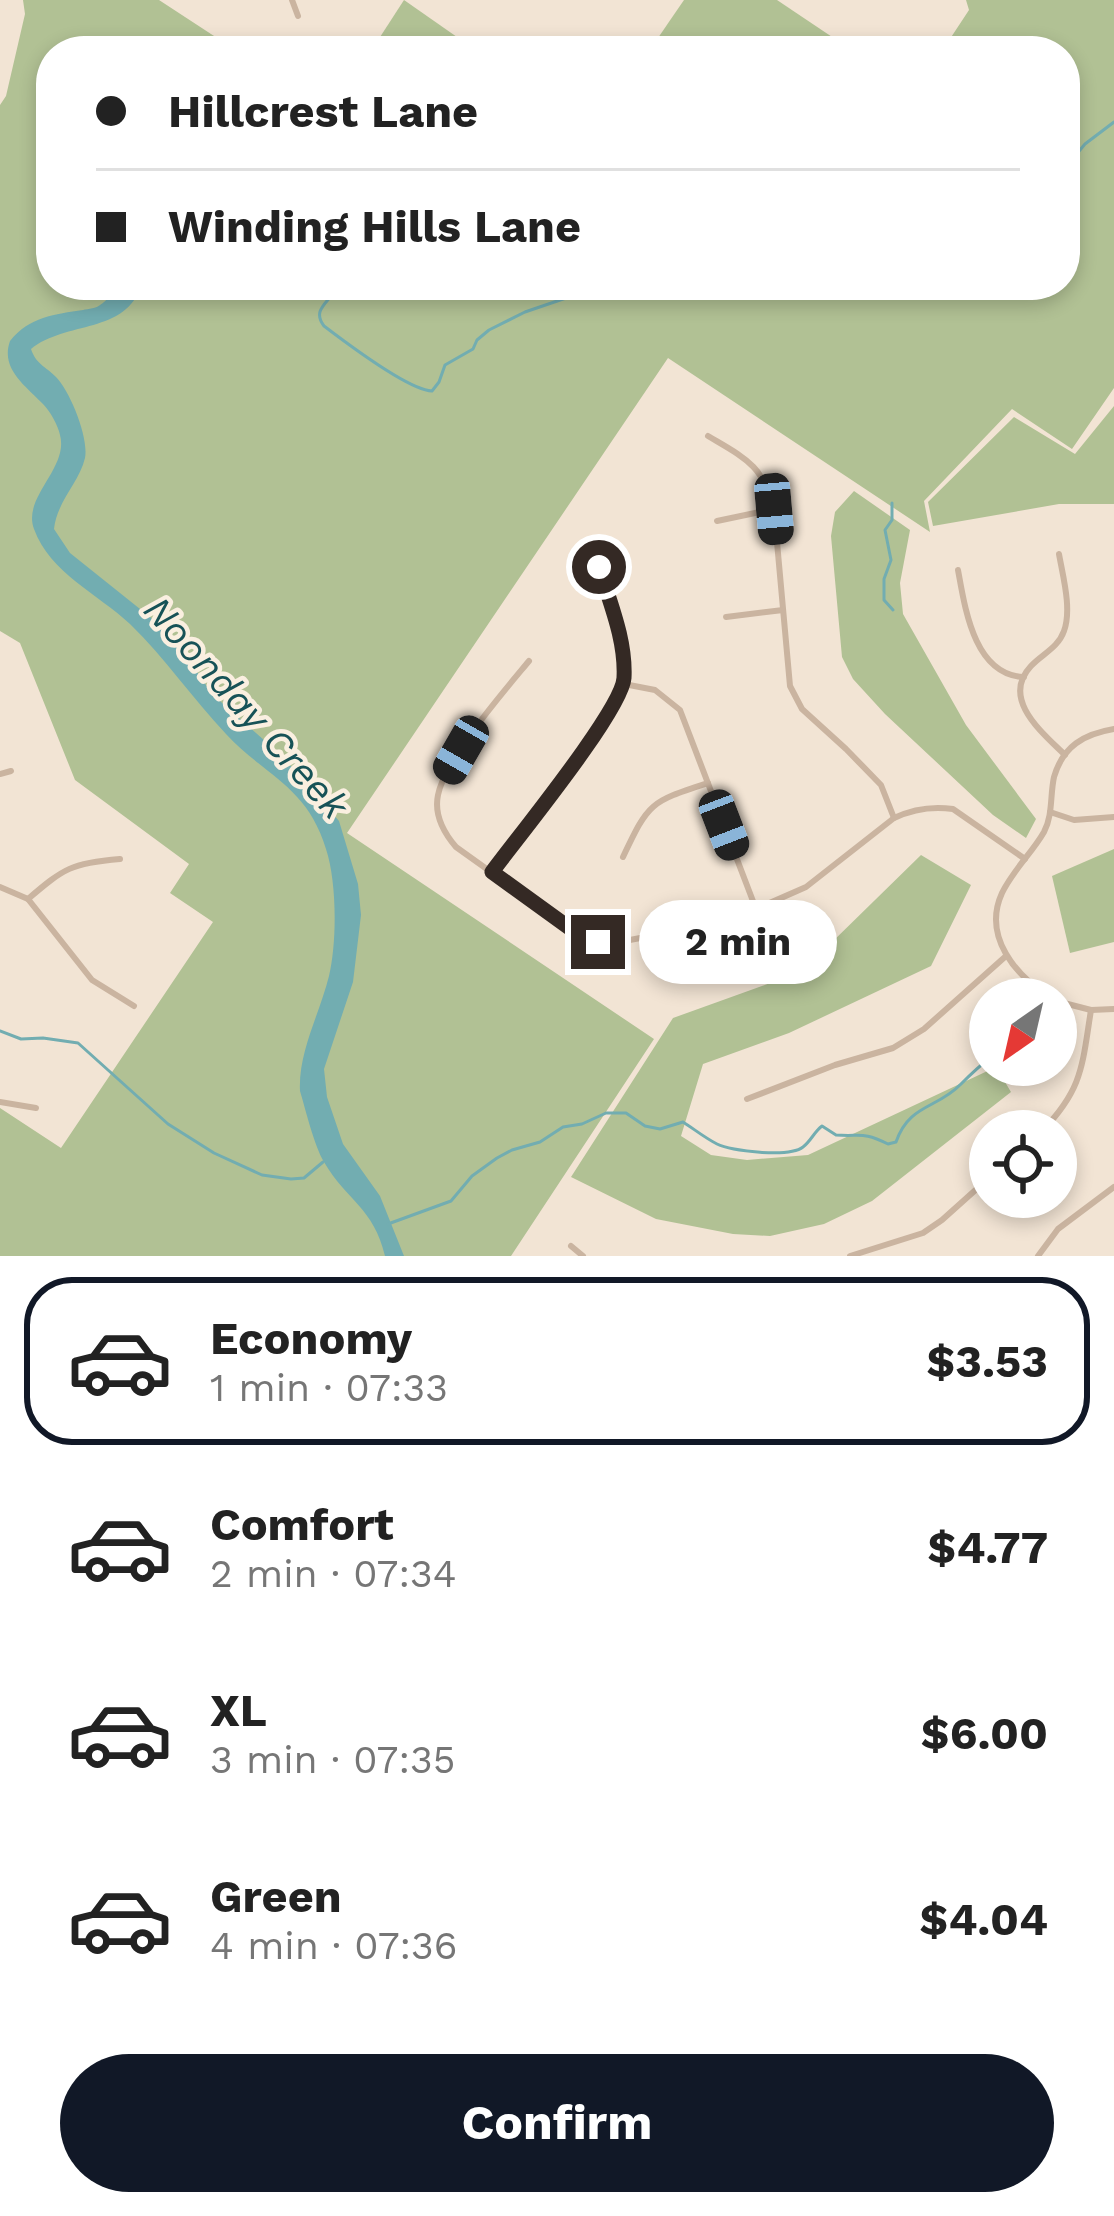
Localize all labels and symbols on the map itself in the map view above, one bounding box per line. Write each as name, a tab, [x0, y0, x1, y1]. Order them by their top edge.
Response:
car	[753, 472, 795, 546]
route start	[572, 540, 626, 594]
water label: Noonday Creek	[135, 587, 359, 829]
car	[427, 710, 495, 790]
car	[694, 785, 754, 865]
callout: 2 min	[640, 900, 838, 984]
route end	[571, 915, 625, 969]
north arrow	[969, 978, 1077, 1086]

